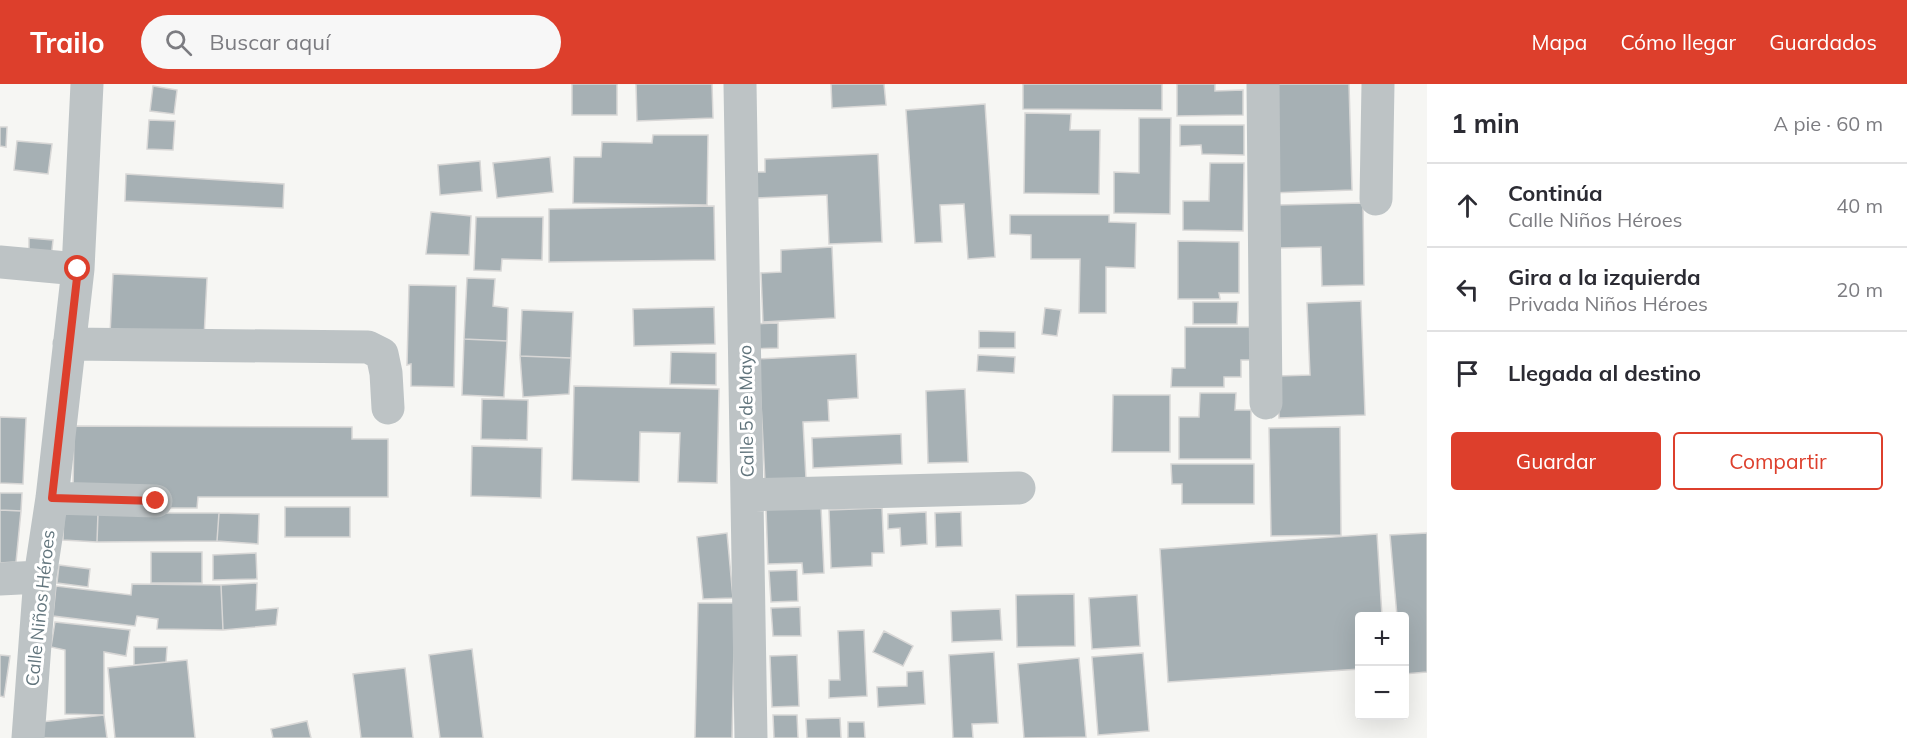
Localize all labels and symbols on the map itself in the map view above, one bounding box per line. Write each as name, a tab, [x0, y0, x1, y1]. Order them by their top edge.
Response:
route start	[64, 255, 90, 281]
street label: Calle 5 de Mayo	[733, 345, 759, 477]
route end	[142, 487, 168, 513]
street label: Calle Niños Héroes	[20, 529, 60, 687]

